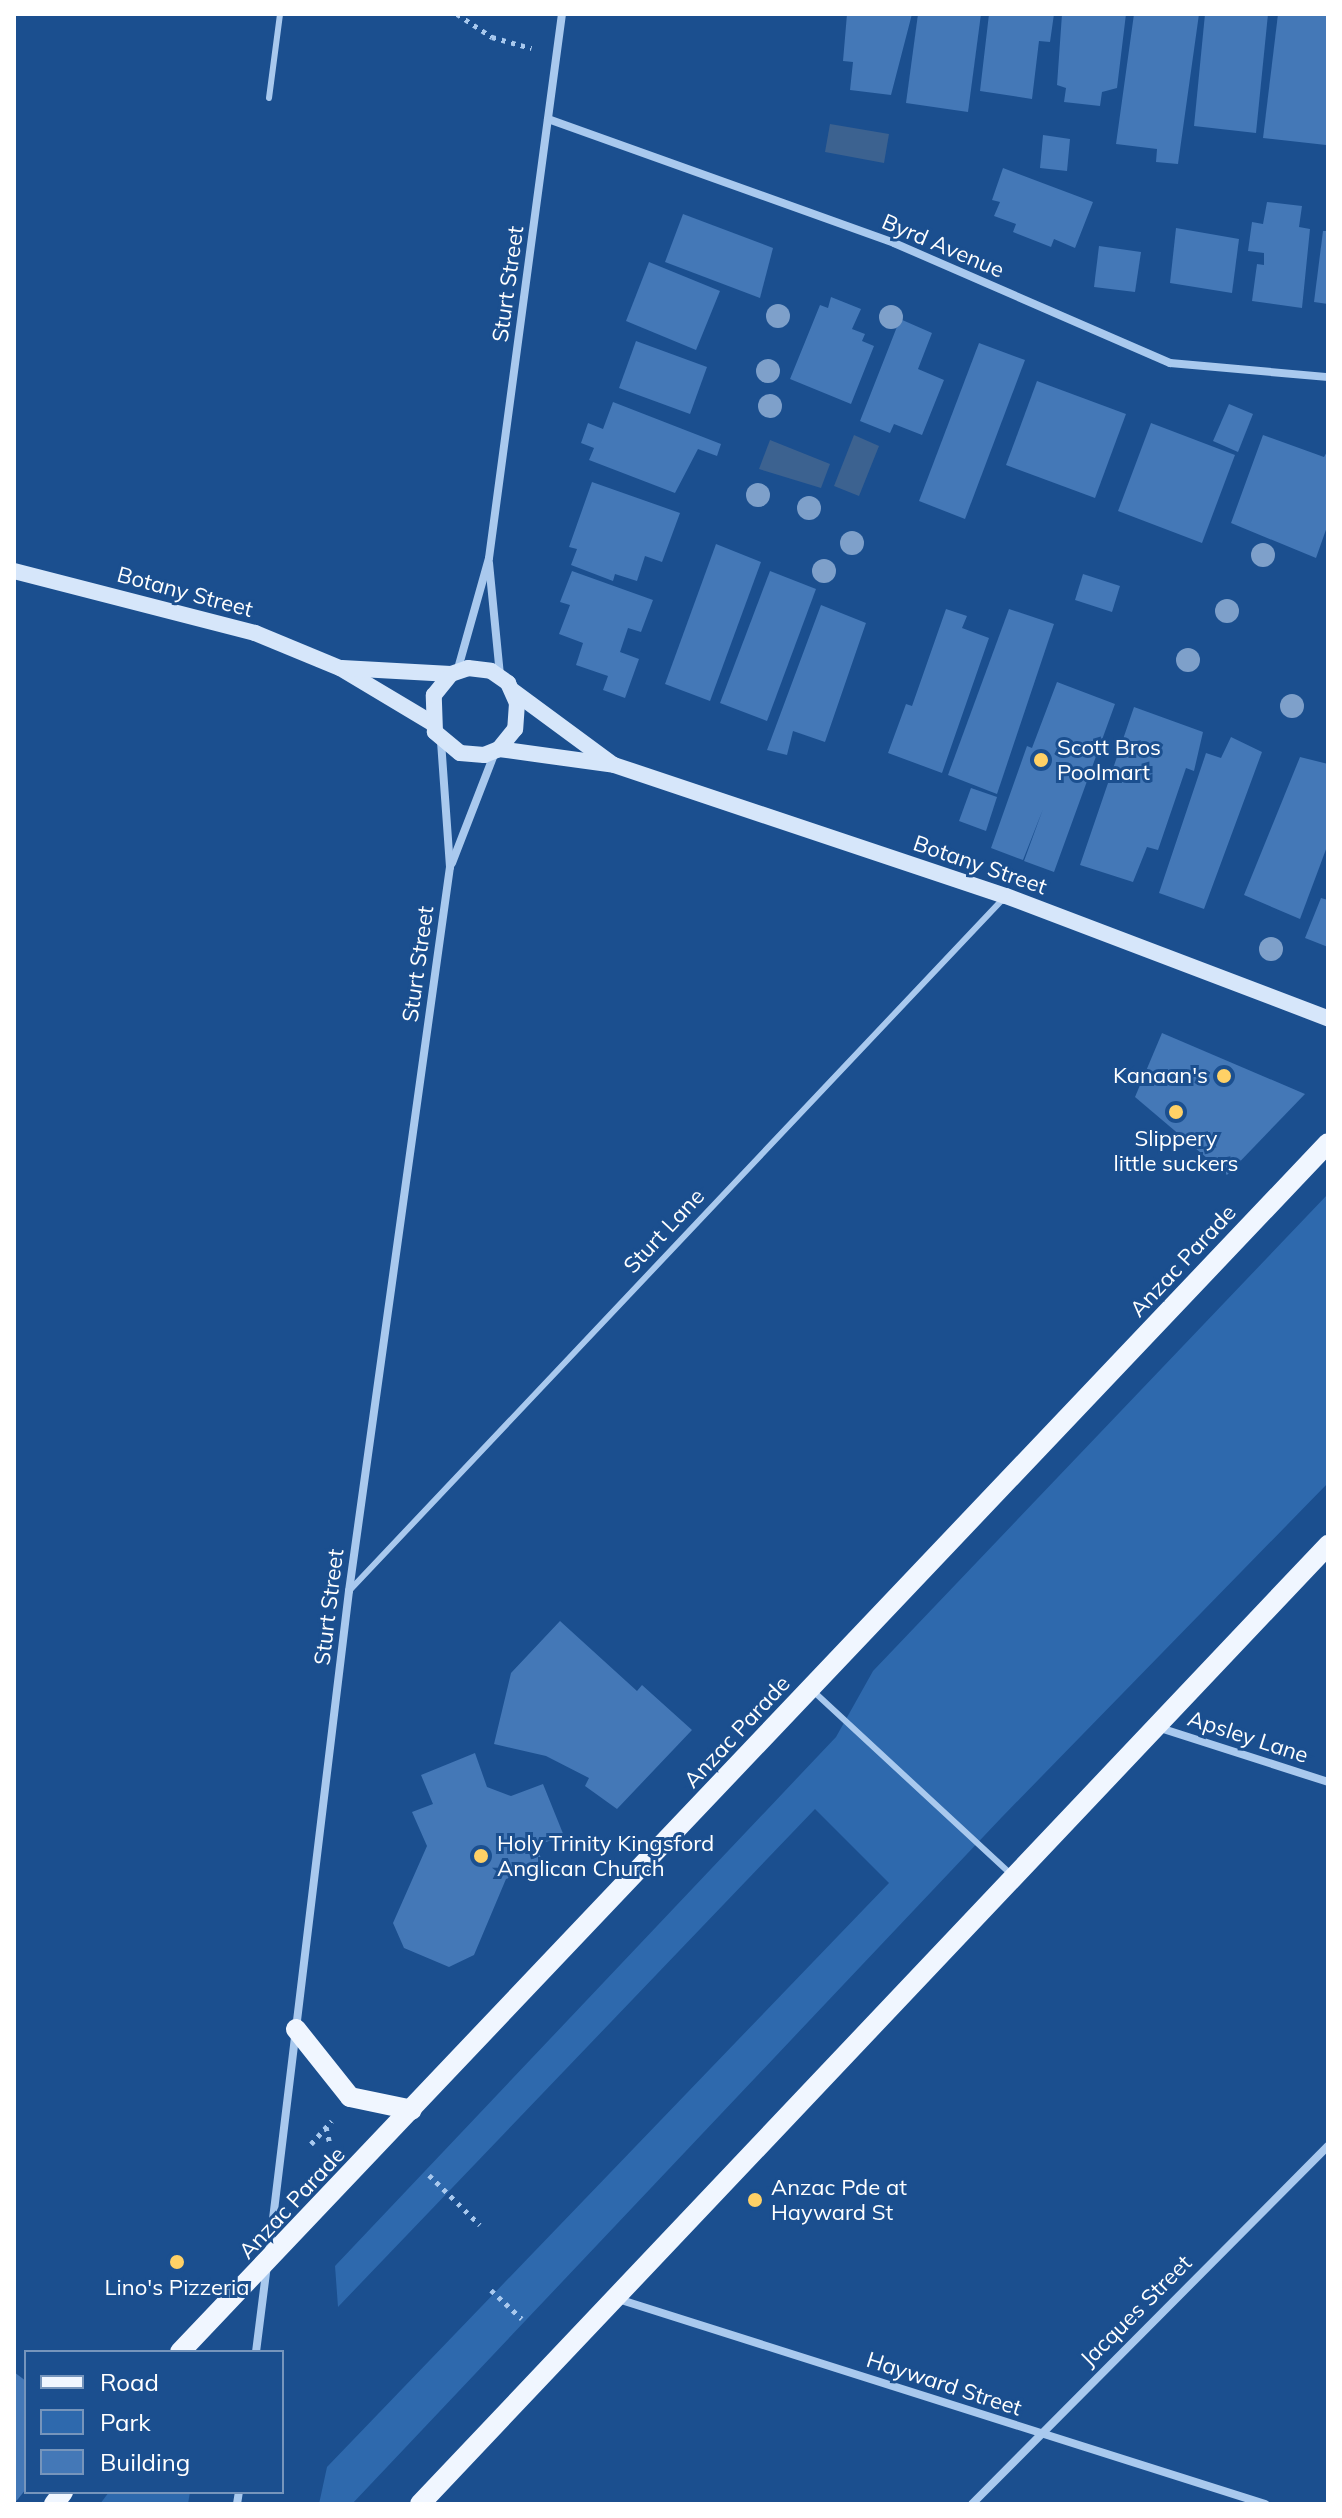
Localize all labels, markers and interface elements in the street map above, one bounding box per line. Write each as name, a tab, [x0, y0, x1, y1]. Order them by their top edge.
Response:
street label: Byrd Avenue	[878, 208, 1008, 284]
street label: Sturt Street	[487, 224, 529, 344]
street label: Botany Street	[114, 561, 256, 623]
place label: Scott Bros Poolmart	[1057, 734, 1161, 786]
marker: Scott Bros Poolmart	[1032, 751, 1050, 769]
street label: Botany Street	[910, 830, 1050, 900]
street label: Sturt Street	[397, 904, 439, 1024]
place label: Kanaan's	[1113, 1063, 1208, 1089]
marker: Kanaan's	[1215, 1067, 1233, 1085]
marker: Slippery little suckers	[1167, 1103, 1185, 1121]
place label: Slippery little suckers	[1114, 1125, 1238, 1176]
street label: Sturt Lane	[618, 1183, 710, 1279]
street label: Anzac Parade	[1124, 1200, 1242, 1322]
street label: Sturt Street	[309, 1547, 349, 1667]
street label: Anzac Parade	[678, 1671, 796, 1793]
street label: Apsley Lane	[1185, 1705, 1311, 1769]
place label: Holy Trinity Kingsford Anglican Church	[497, 1830, 714, 1882]
marker: Holy Trinity Kingsford Anglican Church	[472, 1847, 490, 1865]
street label: Anzac Parade	[233, 2142, 351, 2264]
place label: Anzac Pde at Hayward St	[771, 2174, 907, 2226]
marker: Anzac Pde at Hayward St	[746, 2191, 764, 2209]
street label: Jacques Street	[1075, 2250, 1197, 2372]
marker: Lino's Pizzeria	[168, 2253, 186, 2271]
place label: Lino's Pizzeria	[105, 2275, 249, 2301]
street label: Hayward Street	[863, 2346, 1025, 2422]
legend	[24, 2350, 284, 2494]
text: Road	[100, 2367, 159, 2397]
text: Park	[100, 2407, 151, 2437]
text: Building	[100, 2447, 190, 2477]

